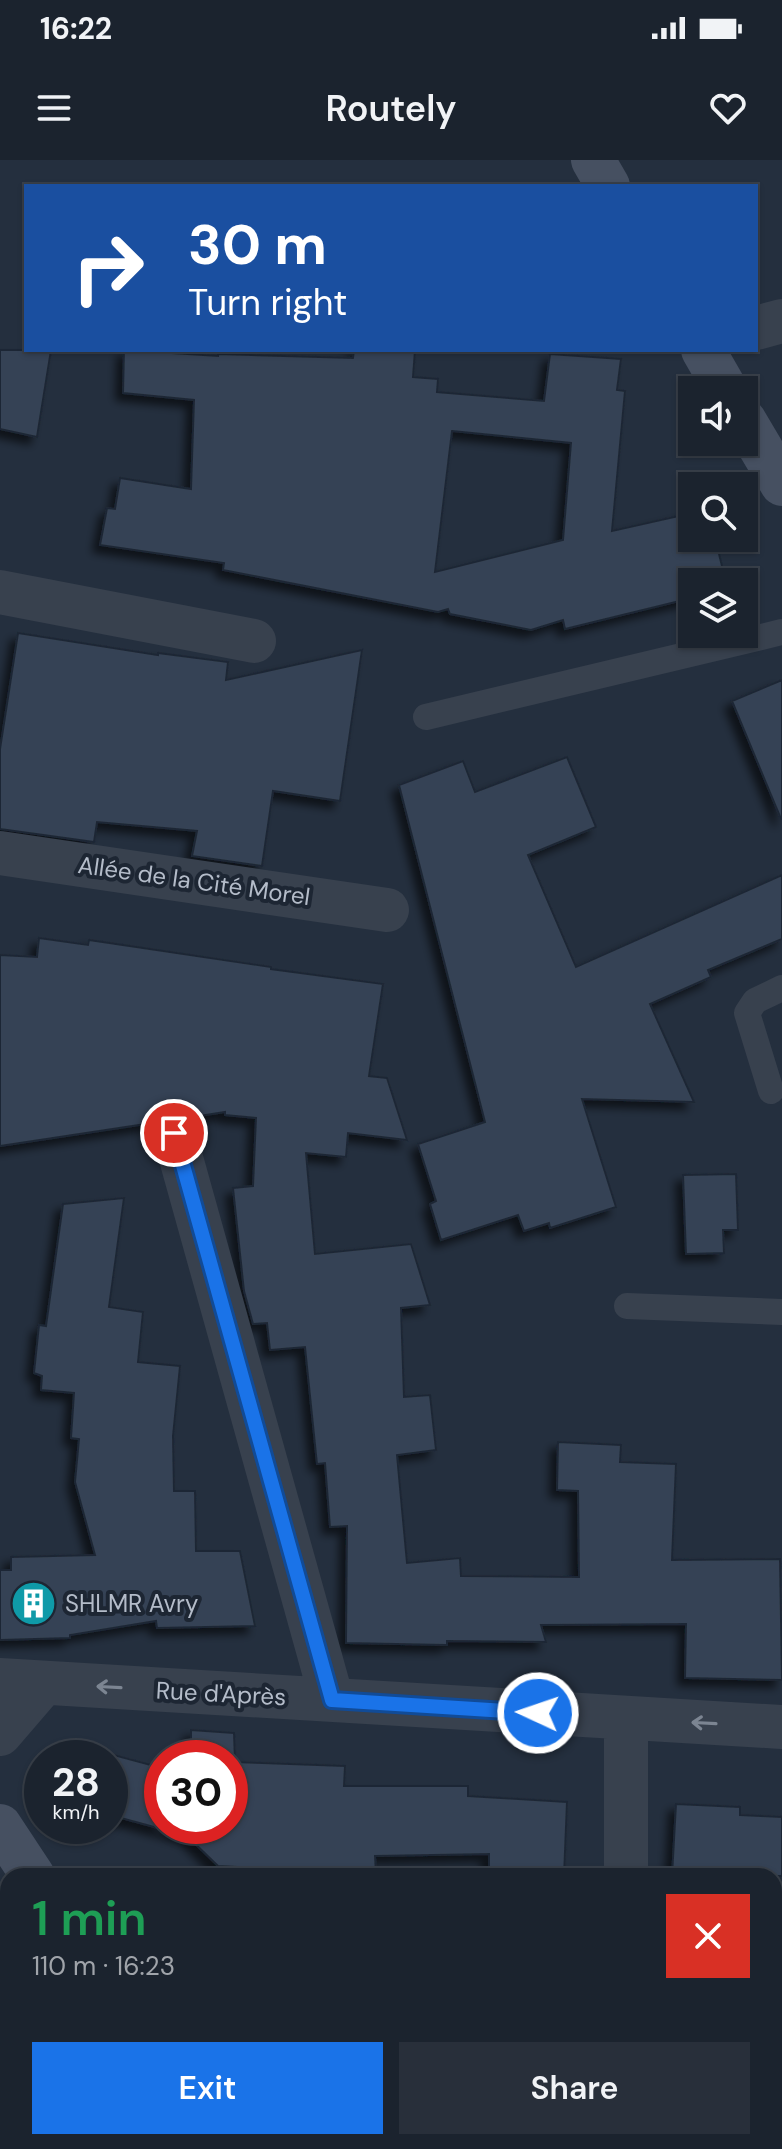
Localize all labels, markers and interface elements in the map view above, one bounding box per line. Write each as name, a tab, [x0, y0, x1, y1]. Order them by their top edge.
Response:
text: 16:22	[40, 9, 112, 48]
text: Routely	[325, 85, 457, 132]
icon: menu	[32, 86, 76, 130]
icon: heart	[706, 86, 750, 130]
text: 30 m	[188, 208, 327, 281]
icon: right	[56, 216, 160, 320]
text: Turn right	[188, 279, 347, 326]
map controls	[678, 376, 758, 648]
button: sound	[678, 376, 758, 456]
button: search	[678, 472, 758, 552]
button: layers	[678, 568, 758, 648]
street label: Allée de la Cité Morel	[76, 849, 312, 912]
pin	[140, 1099, 208, 1167]
icon: arrive	[152, 1111, 196, 1155]
building icon: SHLMR Avry	[10, 1580, 58, 1628]
place label: SHLMR Avry	[65, 1588, 198, 1619]
position arrow	[496, 1671, 580, 1755]
street label: Rue d'Après	[155, 1675, 287, 1712]
one-way arrow	[96, 1679, 123, 1694]
one-way arrow	[691, 1715, 718, 1730]
speed limit sign: 30	[144, 1740, 248, 1844]
text: 28	[52, 1756, 100, 1808]
text: km/h	[52, 1799, 100, 1825]
text: 1 min	[32, 1887, 147, 1950]
button: close	[666, 1894, 750, 1978]
text: 110 m · 16:23	[32, 1949, 175, 1983]
button: Exit	[32, 2042, 383, 2134]
button: Share	[399, 2042, 750, 2134]

